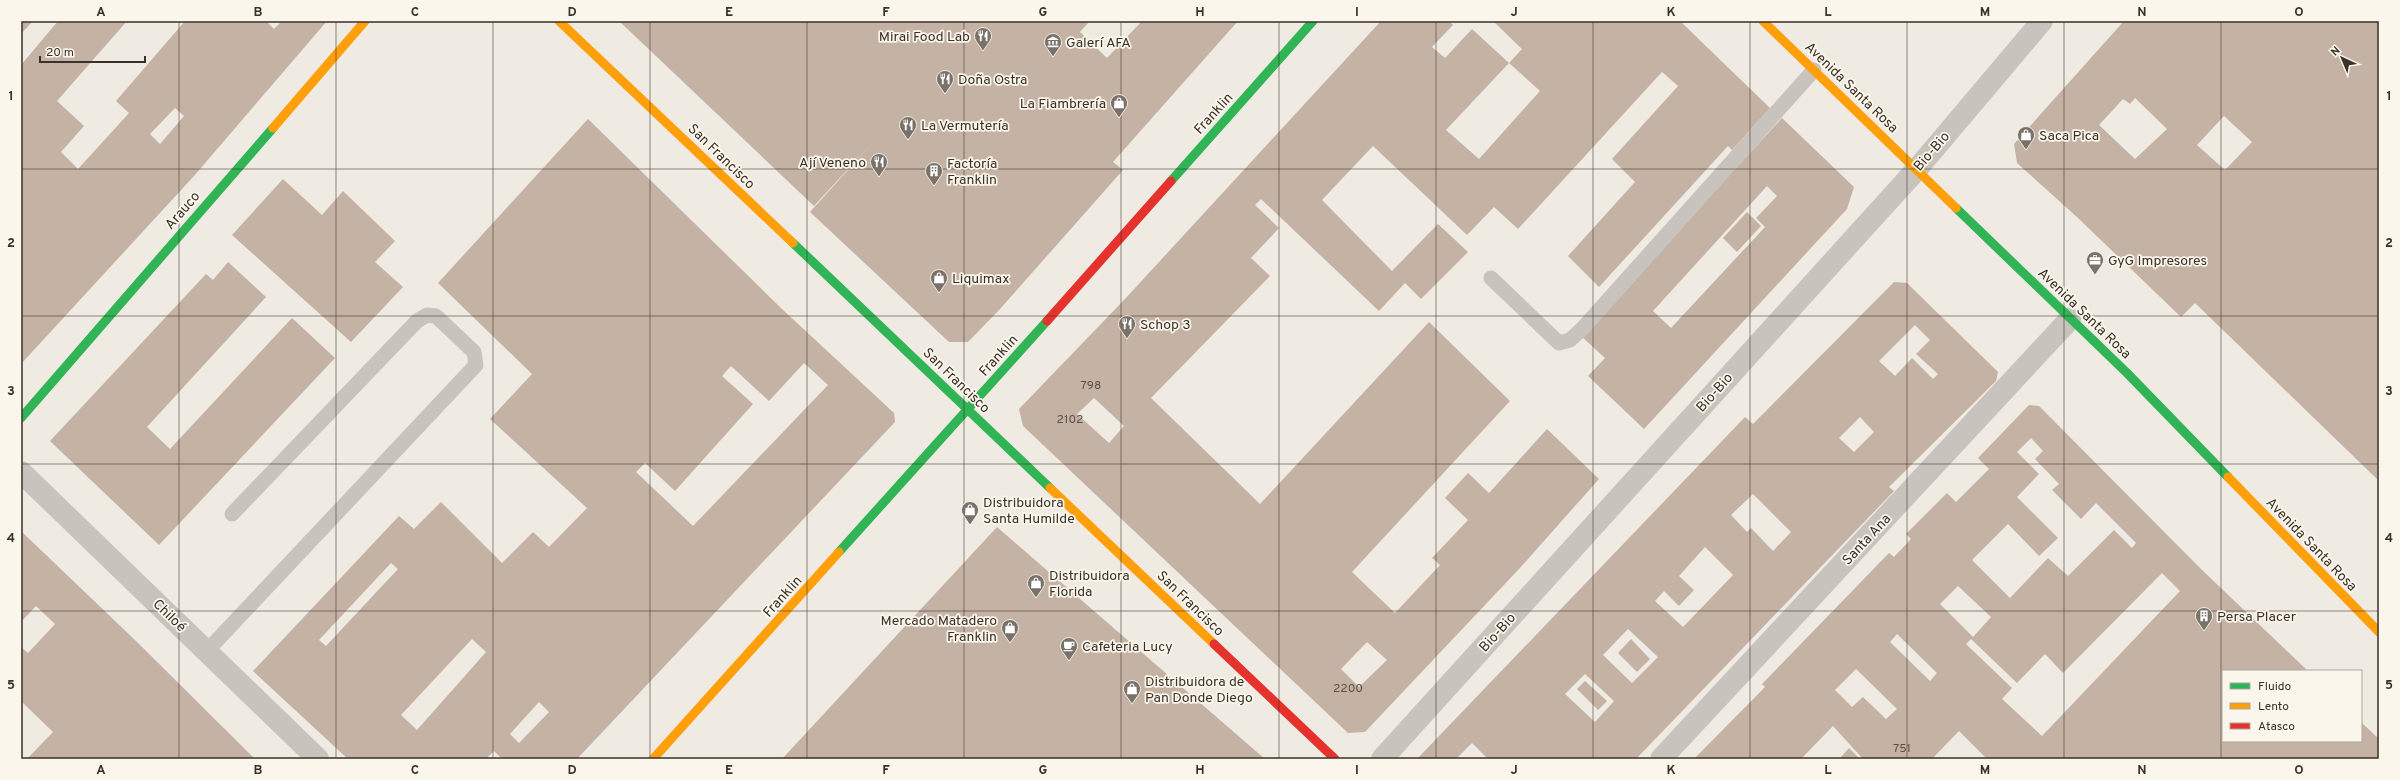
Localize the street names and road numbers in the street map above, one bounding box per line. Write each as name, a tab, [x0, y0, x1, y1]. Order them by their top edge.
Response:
street label: Avenida Santa Rosa	[1801, 39, 1901, 137]
street label: Franklin	[1191, 90, 1237, 138]
street label: San Francisco	[684, 121, 758, 193]
street label: Bio-Bio	[1910, 129, 1954, 175]
street label: Arauco	[162, 188, 204, 233]
street label: Avenida Santa Rosa	[2034, 265, 2134, 363]
street label: Franklin	[976, 332, 1022, 380]
street label: San Francisco	[919, 345, 993, 417]
street label: Bio-Bio	[1693, 370, 1737, 416]
street label: Avenida Santa Rosa	[2262, 495, 2360, 595]
street label: Santa Ana	[1839, 511, 1895, 569]
street label: San Francisco	[1153, 568, 1227, 640]
street label: Franklin	[760, 573, 806, 621]
street label: Chiloé	[149, 596, 189, 636]
street label: Bio-Bio	[1476, 610, 1520, 656]

